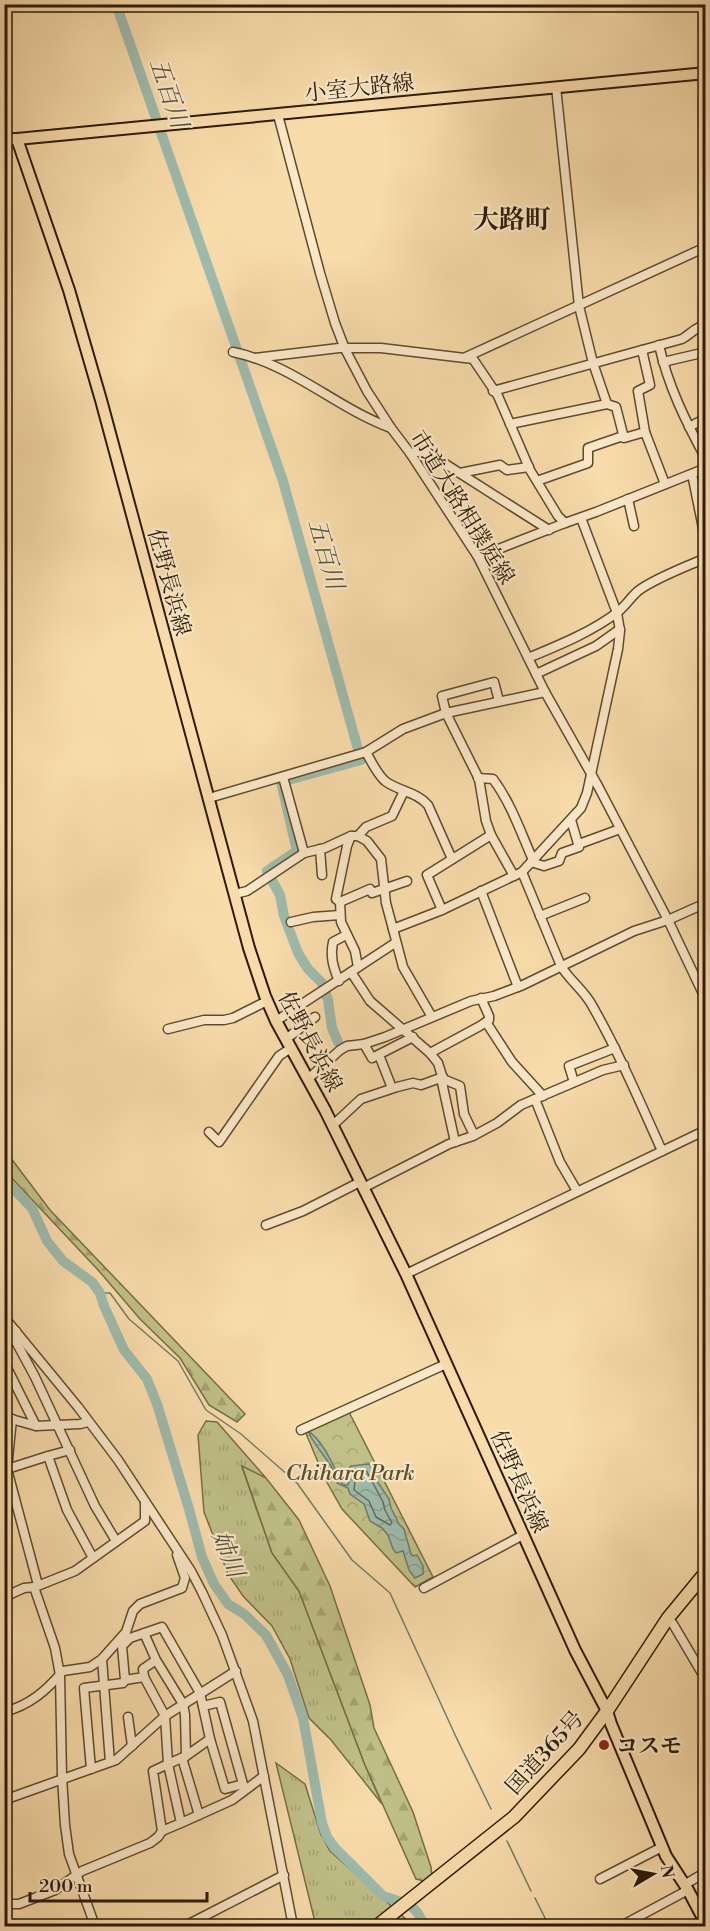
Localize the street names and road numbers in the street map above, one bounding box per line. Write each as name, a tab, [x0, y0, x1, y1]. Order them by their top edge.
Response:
street label: 小室大路線	[303, 69, 415, 108]
street label: 市道大路相撲庭線	[404, 426, 520, 590]
street label: 佐野長浜線	[141, 526, 196, 639]
street label: 佐野長浜線	[272, 987, 347, 1097]
street label: 佐野長浜線	[484, 1426, 553, 1537]
street label: 国道365号	[500, 1705, 590, 1801]

